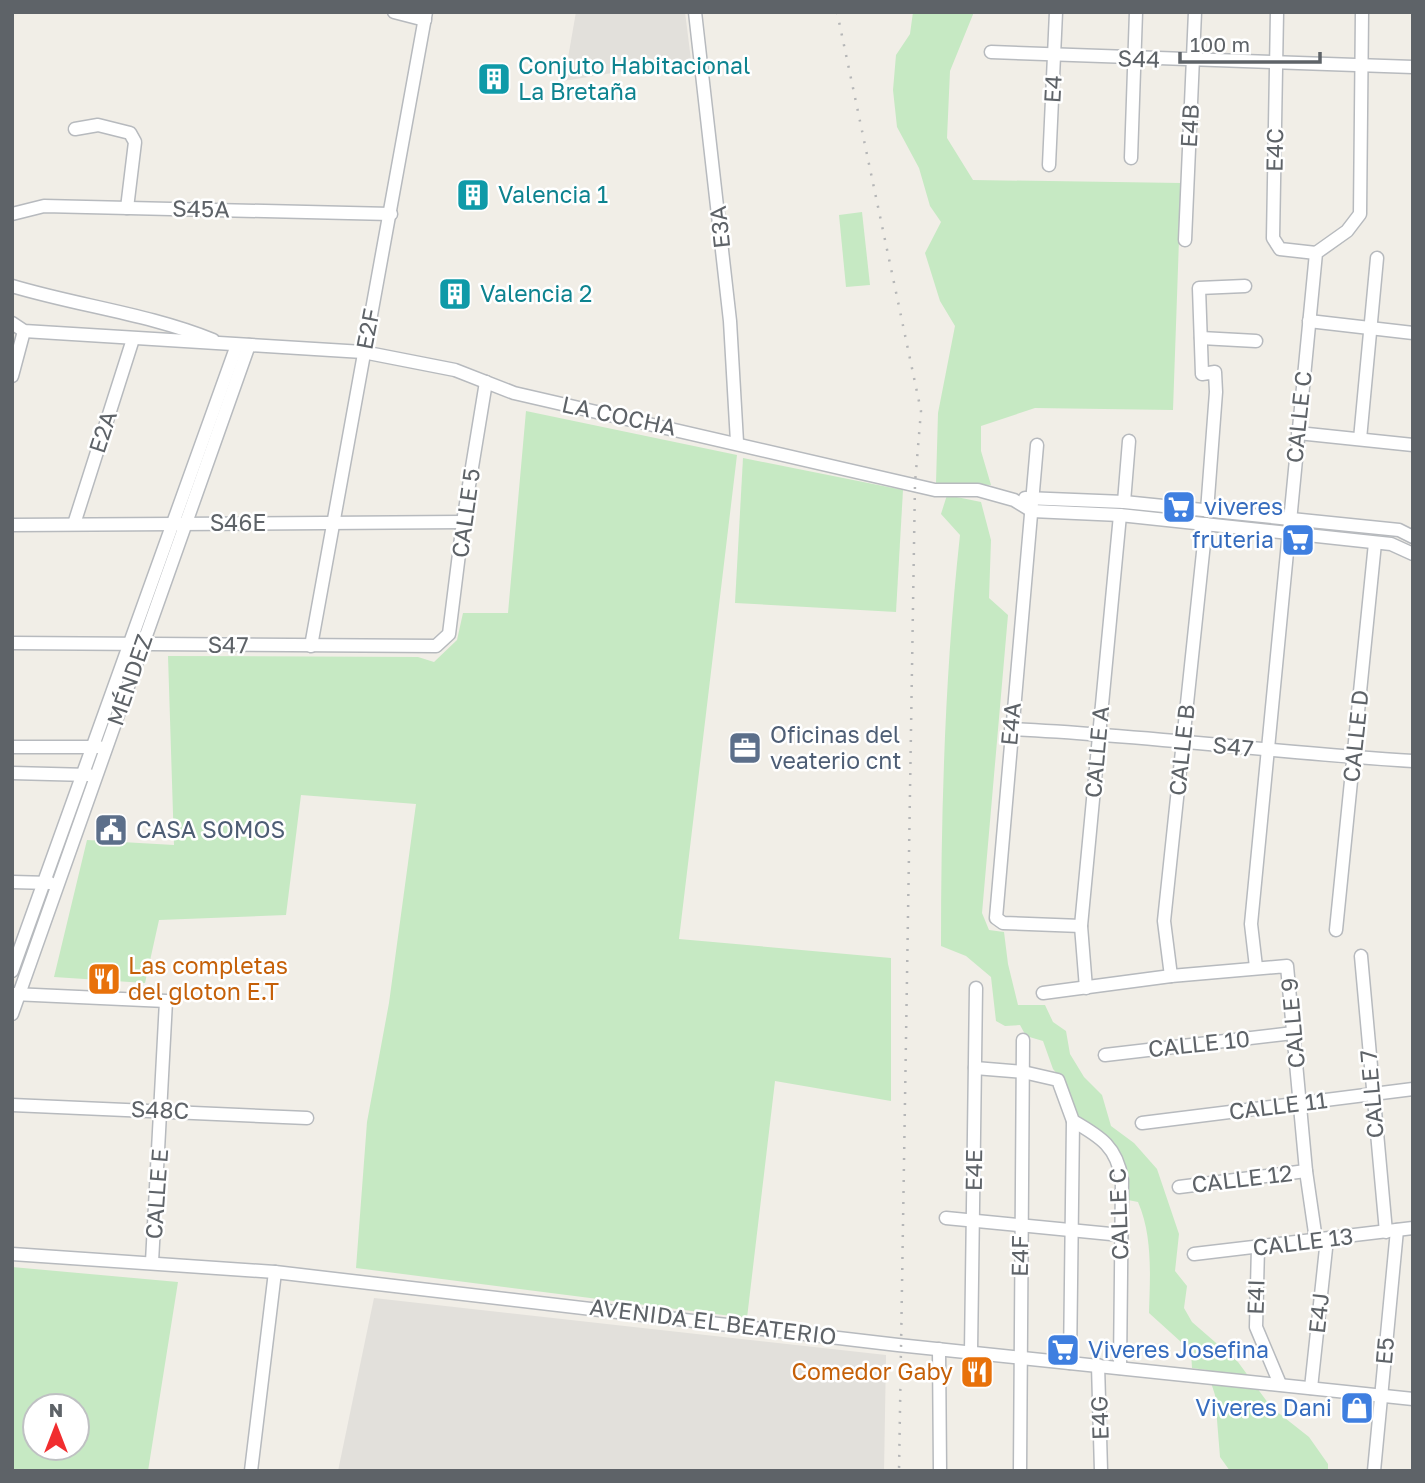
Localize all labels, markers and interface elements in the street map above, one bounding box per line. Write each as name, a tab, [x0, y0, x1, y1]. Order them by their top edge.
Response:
scale bar	[1180, 21, 1320, 65]
text: 100 m	[1190, 31, 1250, 57]
street label: S44	[1117, 43, 1161, 73]
place label: Conjuto Habitacional La Bretaña	[518, 51, 750, 105]
building icon: Conjuto Habitacional La Bretaña	[475, 60, 513, 98]
street label: E4	[1037, 74, 1067, 104]
street label: E4B	[1174, 104, 1204, 148]
street label: E4C	[1260, 128, 1288, 172]
building icon: Valencia 1	[454, 176, 492, 214]
place label: Valencia 1	[498, 180, 608, 208]
street label: S45A	[172, 194, 230, 222]
street label: E3A	[703, 204, 735, 250]
building icon: Valencia 2	[436, 275, 474, 313]
place label: Valencia 2	[480, 279, 592, 307]
street label: E2F	[349, 306, 385, 352]
street label: CALLE C	[1279, 370, 1317, 464]
street label: LA COCHA	[559, 389, 679, 441]
street label: E2A	[82, 407, 122, 456]
street label: CALLE 5	[445, 466, 485, 559]
supermarket icon: viveres	[1160, 488, 1198, 526]
place label: viveres	[1204, 492, 1283, 520]
street label: S46E	[210, 508, 266, 536]
supermarket icon: fruteria	[1279, 521, 1317, 559]
place label: fruteria	[1192, 525, 1274, 553]
street label: MÉNDEZ	[100, 630, 158, 729]
street label: S47	[207, 630, 249, 658]
street label: CALLE D	[1336, 688, 1374, 783]
street label: E4A	[994, 701, 1026, 747]
street label: CALLE B	[1162, 703, 1200, 797]
street label: CALLE A	[1078, 705, 1114, 799]
place label: Oficinas del veaterio cnt	[770, 720, 901, 774]
office icon: Oficinas del veaterio cnt	[726, 729, 764, 767]
street label: S47	[1211, 730, 1255, 762]
public building icon: CASA SOMOS	[92, 811, 130, 849]
place label: CASA SOMOS	[136, 815, 285, 843]
place label: Las completas del gloton E.T	[128, 951, 288, 1005]
restaurant icon: Las completas del gloton E.T	[85, 960, 123, 998]
street label: CALLE 9	[1274, 977, 1310, 1069]
street label: CALLE 10	[1147, 1024, 1251, 1062]
street label: CALLE 7	[1353, 1049, 1389, 1140]
street label: CALLE 11	[1227, 1085, 1329, 1125]
street label: S48C	[130, 1094, 190, 1124]
street label: CALLE E	[139, 1148, 173, 1240]
street label: E4E	[959, 1149, 987, 1191]
street label: CALLE 12	[1190, 1158, 1294, 1198]
street label: CALLE C	[1102, 1167, 1134, 1261]
street label: CALLE 13	[1251, 1221, 1355, 1261]
street label: E4F	[1005, 1235, 1033, 1277]
street label: E4I	[1240, 1279, 1270, 1315]
street label: E4J	[1302, 1291, 1334, 1335]
street label: AVENIDA EL BEATERIO	[588, 1292, 838, 1350]
supermarket icon: Viveres Josefina	[1044, 1331, 1082, 1369]
place label: Viveres Josefina	[1088, 1335, 1269, 1363]
street label: E5	[1369, 1336, 1399, 1366]
restaurant icon: Comedor Gaby	[958, 1353, 996, 1391]
place label: Comedor Gaby	[791, 1357, 953, 1385]
shop icon: Viveres Dani	[1338, 1389, 1376, 1427]
north arrow	[21, 1392, 91, 1462]
place label: Viveres Dani	[1195, 1393, 1332, 1421]
street label: E4G	[1084, 1395, 1114, 1441]
text: N	[49, 1398, 63, 1421]

